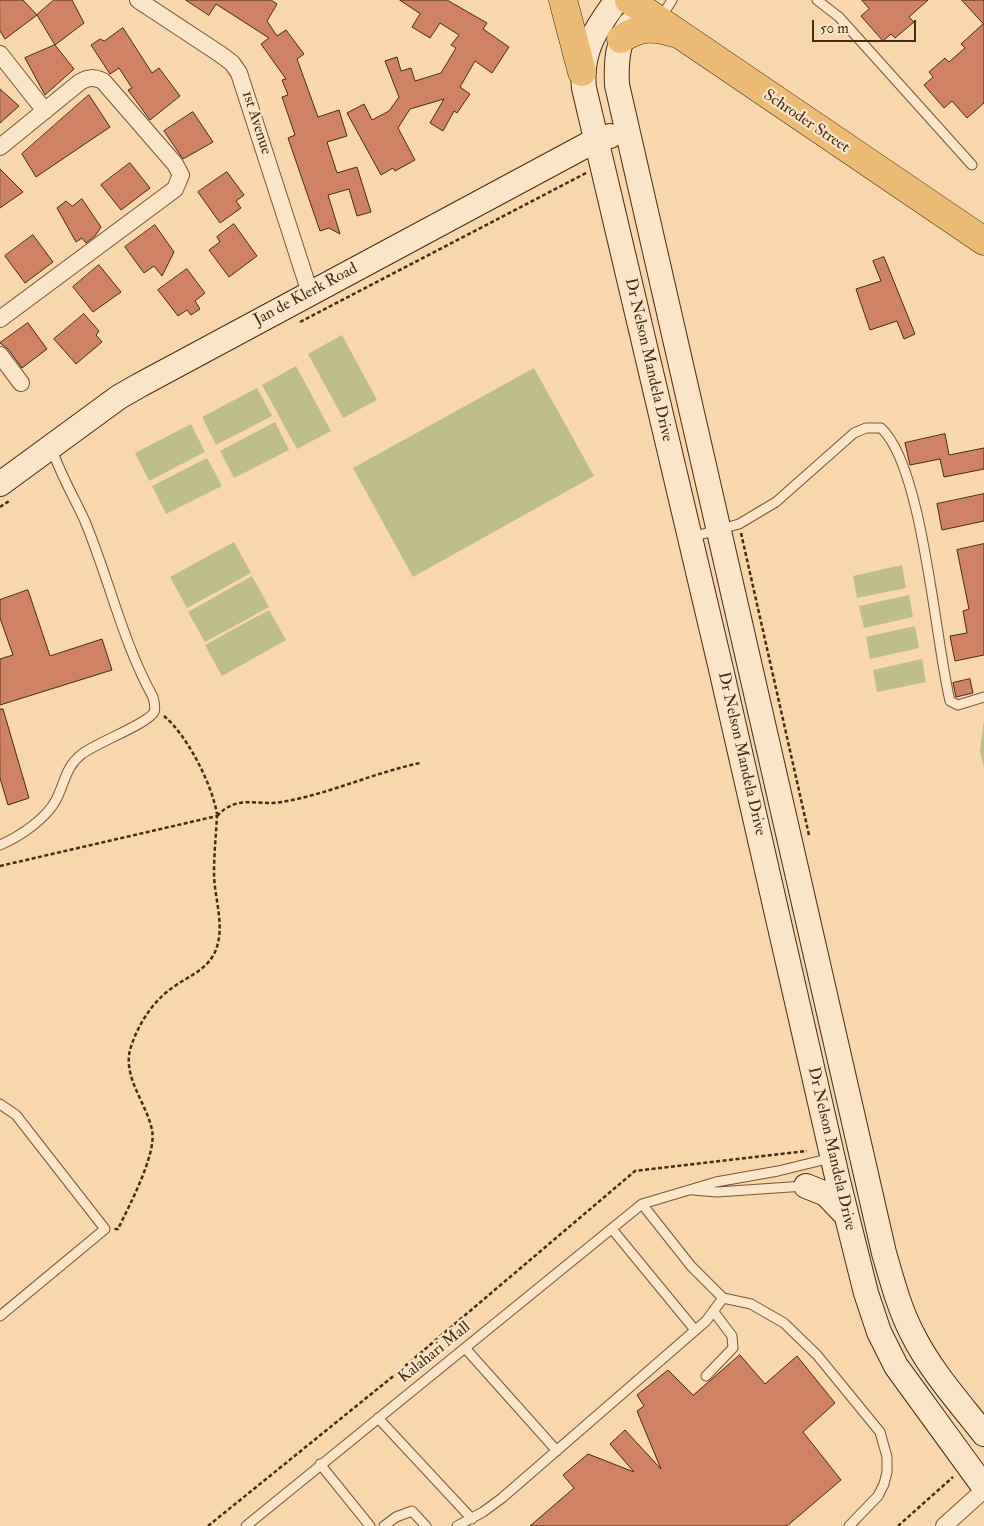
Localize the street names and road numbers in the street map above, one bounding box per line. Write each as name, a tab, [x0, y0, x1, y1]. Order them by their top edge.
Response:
street label: Schroder Street	[759, 86, 853, 158]
street label: 1st Avenue	[237, 89, 275, 157]
street label: Jan de Klerk Road	[251, 260, 361, 330]
street label: Dr Nelson Mandela Drive	[620, 276, 676, 444]
street label: Dr Nelson Mandela Drive	[713, 670, 769, 838]
street label: Dr Nelson Mandela Drive	[803, 1065, 859, 1233]
street label: Kalahari Mall	[395, 1318, 475, 1388]

